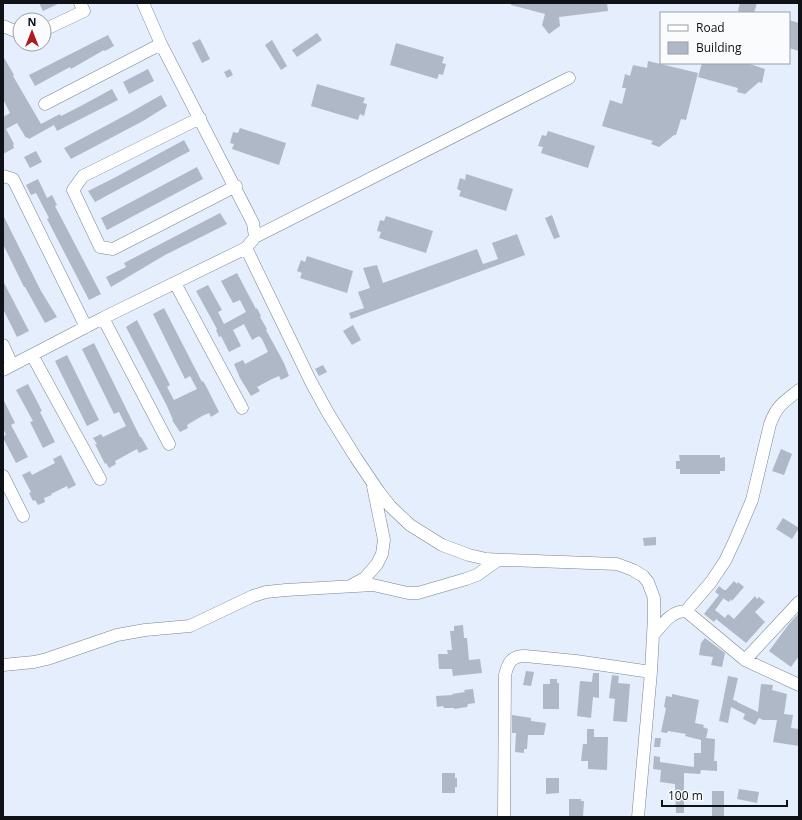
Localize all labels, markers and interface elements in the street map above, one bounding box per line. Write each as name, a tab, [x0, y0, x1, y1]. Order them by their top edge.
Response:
north arrow	[12, 12, 52, 52]
legend	[660, 12, 790, 64]
text: N	[28, 14, 36, 29]
text: Road	[696, 19, 725, 36]
text: Building	[696, 39, 742, 56]
scale bar	[662, 782, 787, 808]
text: 100 m	[668, 787, 703, 804]

